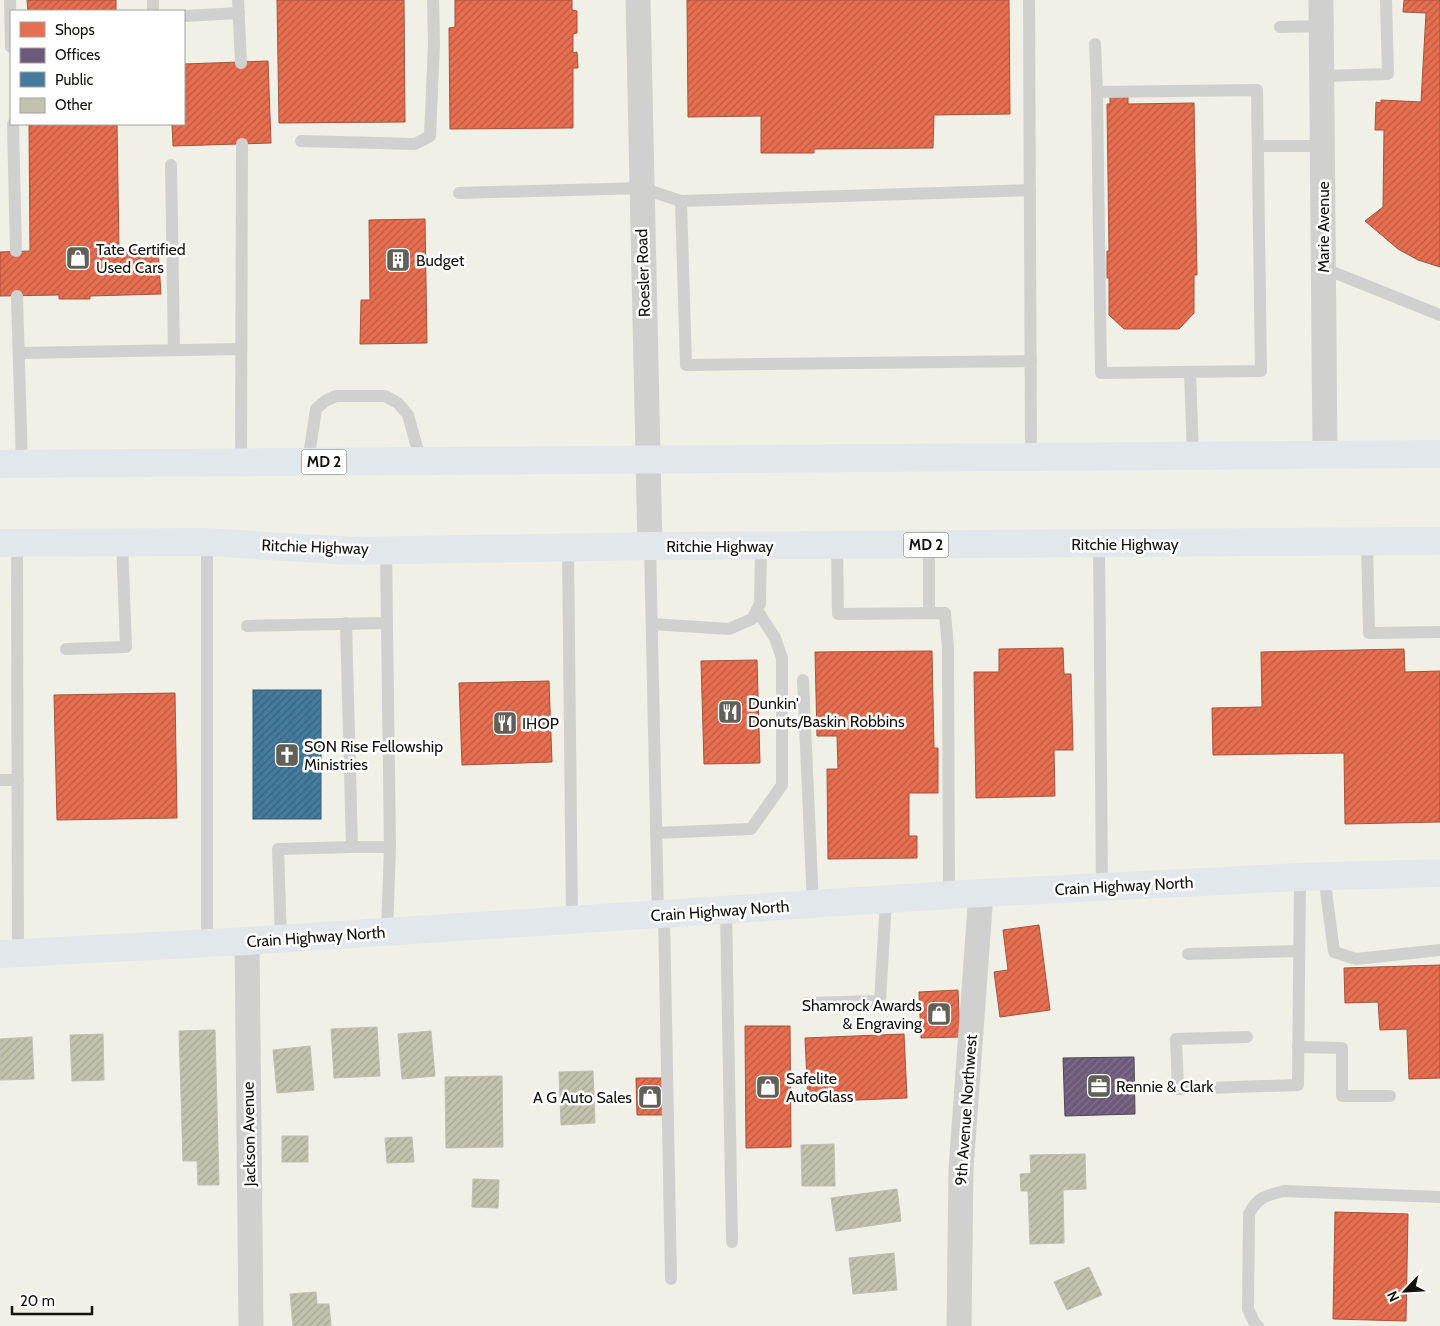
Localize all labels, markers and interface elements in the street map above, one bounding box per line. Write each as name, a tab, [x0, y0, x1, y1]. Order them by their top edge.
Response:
legend	[10, 10, 185, 125]
text: Shops	[55, 21, 95, 39]
text: Offices	[55, 46, 100, 64]
text: Public	[55, 71, 93, 89]
text: Other	[55, 96, 92, 114]
street label: Marie Avenue	[1314, 181, 1333, 273]
street label: Roesler Road	[632, 229, 654, 317]
place label: Tate Certified Used Cars	[96, 240, 186, 277]
shop icon: Tate Certified Used Cars	[65, 245, 91, 271]
building icon: Budget	[385, 247, 411, 273]
place label: Budget	[416, 251, 465, 270]
road number: MD 2	[302, 450, 346, 474]
road number: MD 2	[904, 532, 948, 558]
street label: Ritchie Highway	[1071, 535, 1179, 554]
street label: Ritchie Highway	[261, 536, 369, 558]
street label: Ritchie Highway	[666, 537, 774, 556]
place label: Dunkin' Donuts/Baskin Robbins	[748, 694, 905, 731]
restaurant icon: Dunkin' Donuts/Baskin Robbins	[717, 699, 743, 725]
restaurant icon: IHOP	[492, 710, 518, 736]
place label: IHOP	[522, 714, 559, 733]
place label: SON Rise Fellowship Ministries	[304, 737, 443, 774]
church icon: SON Rise Fellowship Ministries	[274, 742, 300, 768]
street label: Crain Highway North	[1054, 873, 1194, 899]
street label: Crain Highway North	[650, 897, 790, 925]
street label: Crain Highway North	[246, 923, 386, 951]
place label: Shamrock Awards & Engraving	[802, 996, 923, 1033]
shop icon: Shamrock Awards & Engraving	[926, 1001, 952, 1027]
street label: 9th Avenue Northwest	[951, 1033, 981, 1186]
place label: Safelite AutoGlass	[786, 1069, 854, 1106]
office icon: Rennie & Clark	[1086, 1073, 1112, 1099]
shop icon: Safelite AutoGlass	[755, 1074, 781, 1100]
place label: Rennie & Clark	[1116, 1077, 1214, 1096]
street label: Jackson Avenue	[239, 1081, 259, 1188]
shop icon: A G Auto Sales	[637, 1084, 663, 1110]
place label: A G Auto Sales	[533, 1088, 632, 1107]
north arrow	[1380, 1266, 1430, 1316]
scale bar	[12, 1284, 92, 1316]
text: N	[1383, 1288, 1403, 1305]
text: 20 m	[20, 1292, 55, 1310]

